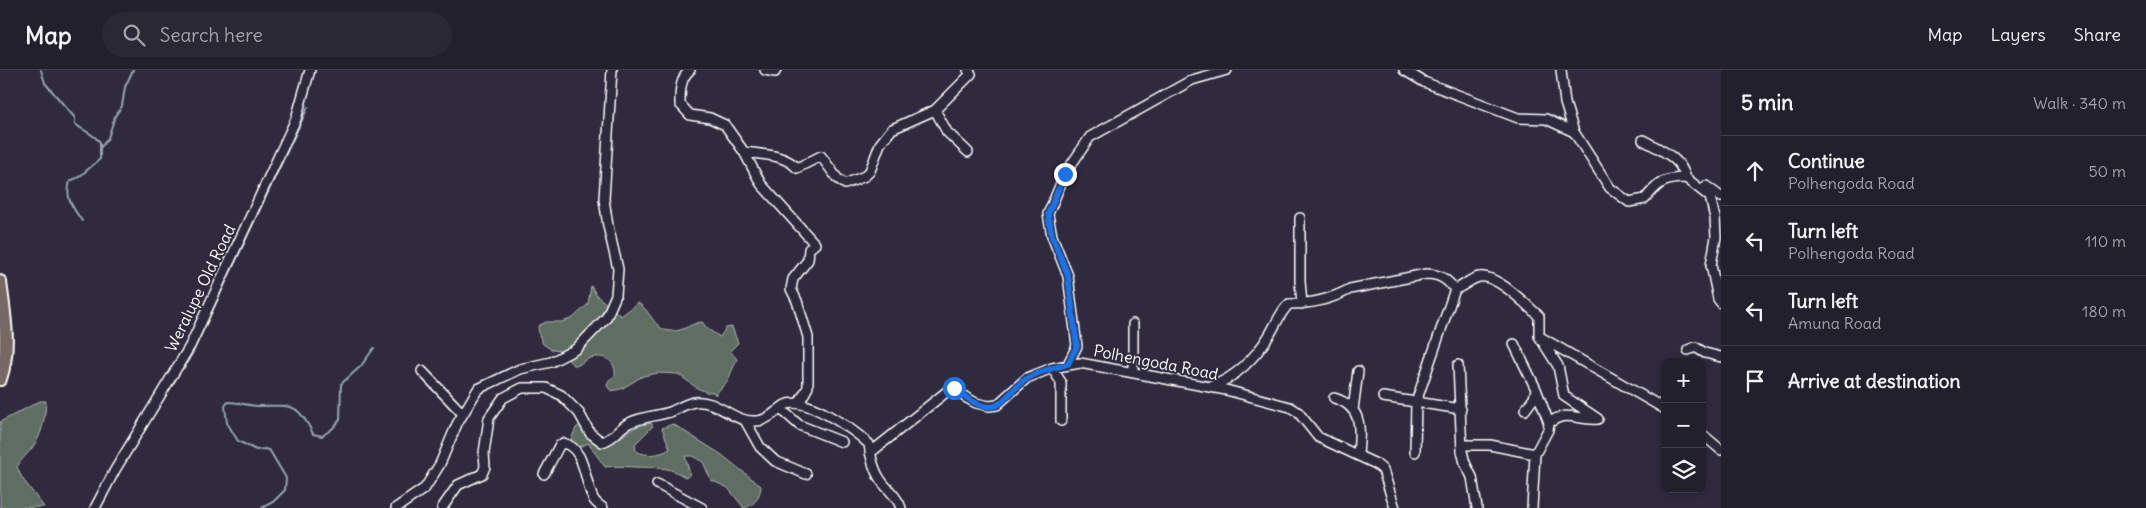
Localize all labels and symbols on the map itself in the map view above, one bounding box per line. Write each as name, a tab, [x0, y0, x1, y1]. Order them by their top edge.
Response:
route end	[1054, 163, 1077, 186]
street label: Weralupe Old Road	[160, 221, 240, 355]
street label: Polhengoda Road	[1092, 340, 1220, 384]
route start	[943, 377, 966, 400]

